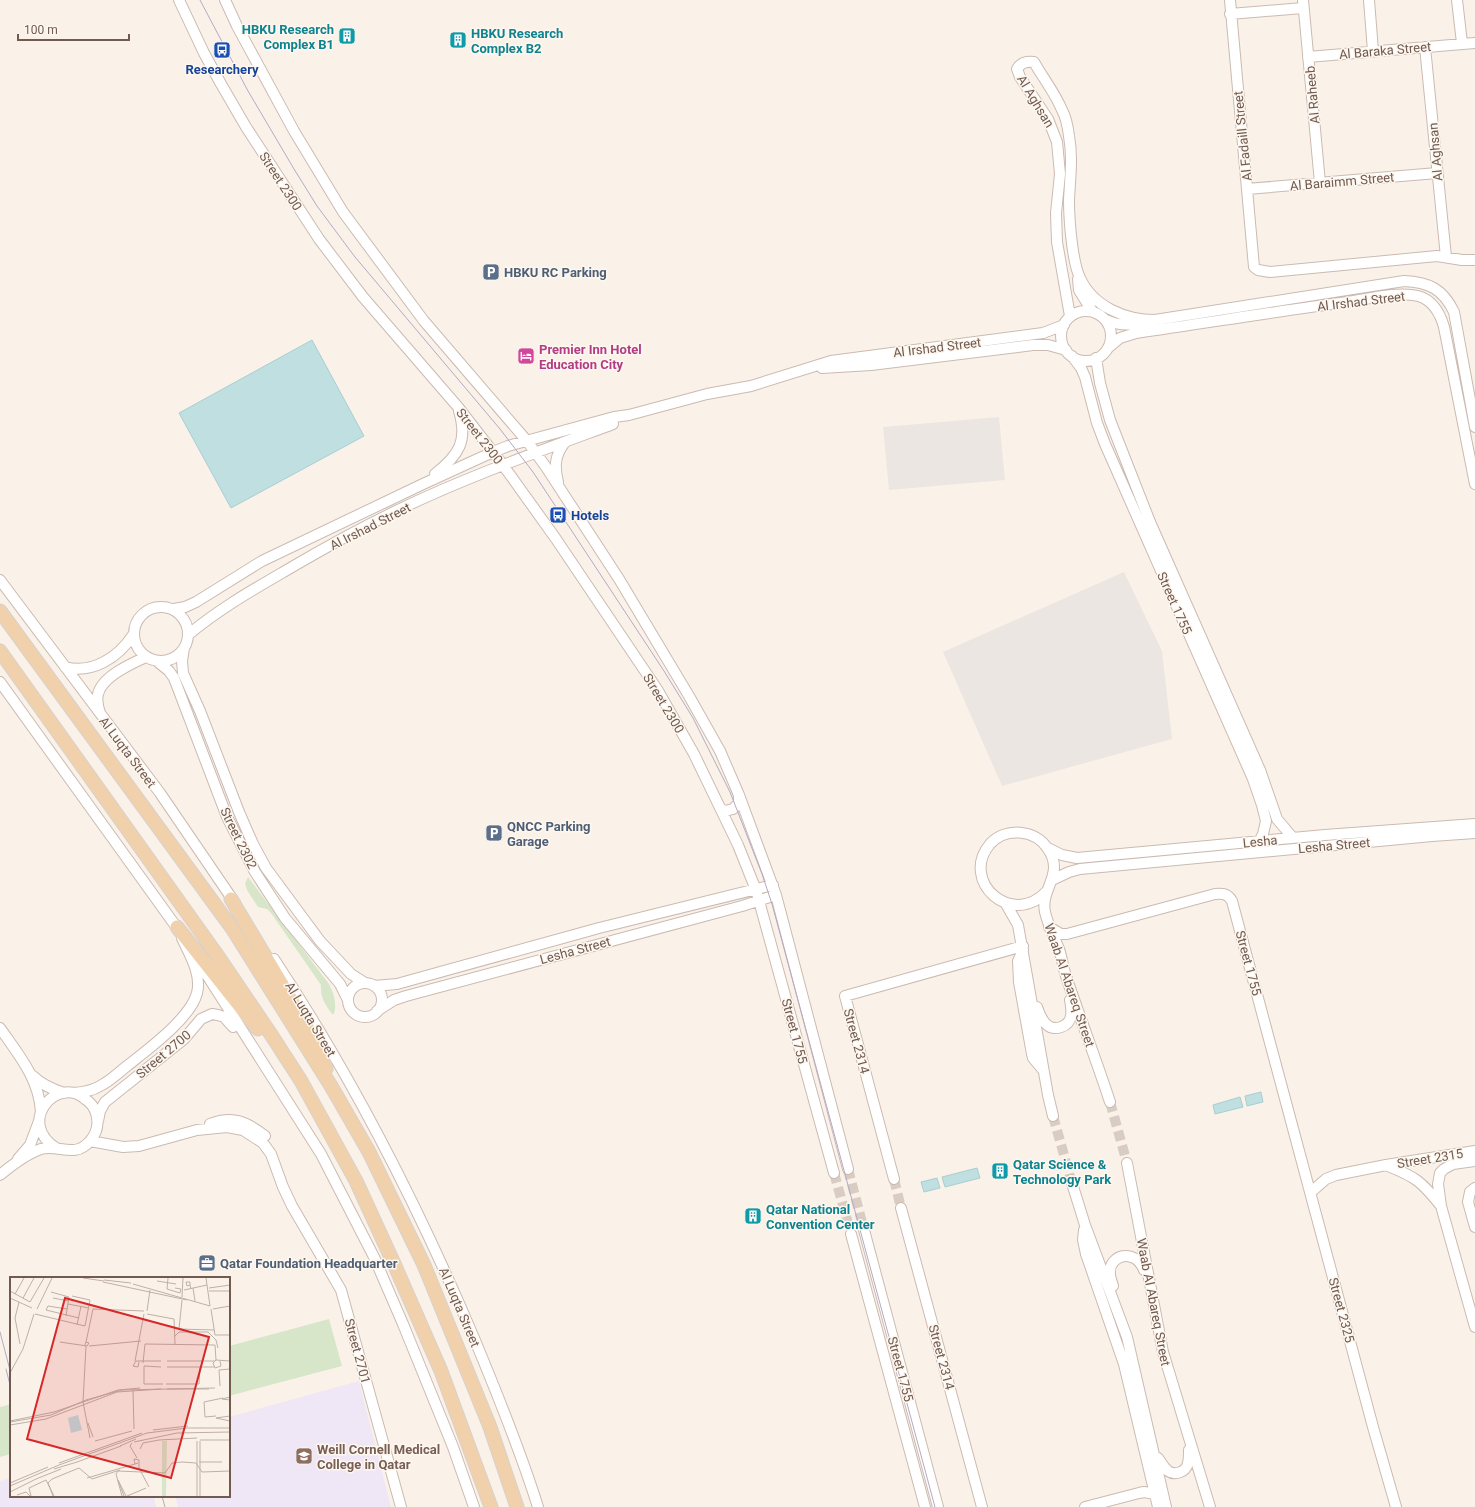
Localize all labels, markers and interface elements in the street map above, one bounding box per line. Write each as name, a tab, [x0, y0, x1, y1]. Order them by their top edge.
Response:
scale bar	[18, 16, 129, 42]
place label: HBKU Research Complex B1	[242, 22, 334, 52]
text: 100 m	[24, 23, 58, 37]
building icon: HBKU Research Complex B1	[337, 26, 357, 46]
place label: HBKU Research Complex B2	[471, 26, 563, 56]
building icon: HBKU Research Complex B2	[448, 30, 468, 50]
street label: Al Baraka Street	[1338, 39, 1432, 62]
bus stop icon: Researchery	[212, 40, 232, 60]
place label: Researchery	[185, 62, 259, 77]
street label: Al Raheeb	[1302, 65, 1323, 125]
street label: Al Aghsan	[1014, 72, 1057, 130]
street label: Al Fadaill Street	[1230, 90, 1255, 182]
street label: Al Aghsan	[1425, 122, 1446, 182]
street label: Street 2300	[256, 149, 305, 213]
street label: Al Baraimm Street	[1289, 169, 1395, 194]
parking icon: HBKU RC Parking	[481, 262, 501, 282]
place label: HBKU RC Parking	[504, 265, 607, 280]
street label: Al Irshad Street	[1316, 289, 1406, 314]
street label: Al Irshad Street	[892, 335, 982, 360]
place label: Premier Inn Hotel Education City	[539, 342, 642, 372]
hotel icon: Premier Inn Hotel Education City	[516, 346, 536, 366]
street label: Street 2300	[453, 405, 506, 467]
street label: Al Irshad Street	[327, 500, 413, 553]
bus stop icon: Hotels	[548, 505, 568, 525]
place label: Hotels	[571, 508, 609, 523]
street label: Street 1755	[1154, 570, 1195, 637]
street label: Street 2300	[640, 671, 687, 736]
street label: Al Luqta Street	[96, 714, 159, 791]
street label: Street 2302	[217, 805, 260, 872]
place label: QNCC Parking Garage	[507, 819, 591, 849]
parking icon: QNCC Parking Garage	[484, 823, 504, 843]
street label: Lesha	[1242, 832, 1278, 851]
street label: Lesha Street	[1297, 835, 1371, 856]
street label: Waab Al Abareq Street	[1041, 921, 1098, 1049]
street label: Street 1755	[1233, 929, 1264, 997]
street label: Lesha Street	[538, 934, 612, 967]
street label: Al Luqta Street	[282, 979, 339, 1060]
street label: Street 1755	[779, 997, 810, 1065]
street label: Street 2314	[841, 1007, 873, 1076]
street label: Street 2700	[133, 1027, 194, 1082]
street label: Street 2315	[1396, 1146, 1464, 1171]
place label: Qatar Science & Technology Park	[1013, 1157, 1112, 1187]
building icon: Qatar Science & Technology Park	[990, 1161, 1010, 1181]
place label: Qatar National Convention Center	[766, 1202, 875, 1232]
building icon: Qatar National Convention Center	[743, 1206, 763, 1226]
street label: Waab Al Abareq Street	[1134, 1237, 1173, 1367]
office icon: Qatar Foundation Headquarter	[197, 1253, 217, 1273]
place label: Qatar Foundation Headquarter	[220, 1256, 398, 1271]
street label: Al Luqta Street	[436, 1265, 483, 1349]
street label: Street 2325	[1326, 1276, 1357, 1344]
inset map	[10, 1277, 230, 1497]
street label: Street 2701	[342, 1317, 373, 1385]
street label: Street 2314	[926, 1323, 958, 1392]
street label: Street 1755	[885, 1335, 916, 1403]
place label: Weill Cornell Medical College in Qatar	[317, 1442, 440, 1472]
school or university icon: Weill Cornell Medical College in Qatar	[294, 1446, 314, 1466]

